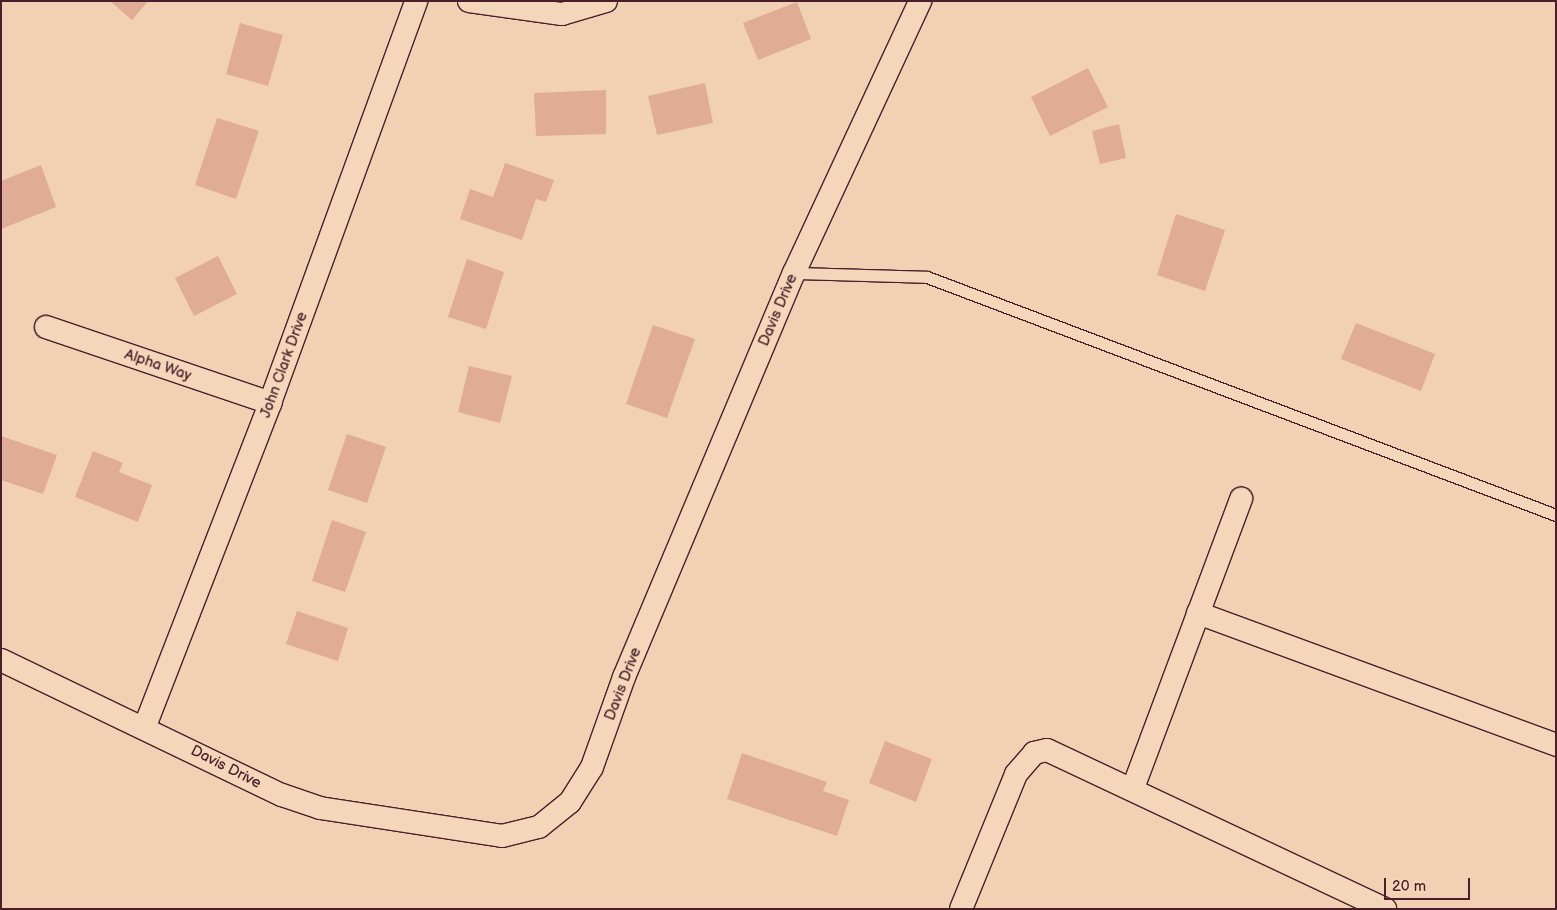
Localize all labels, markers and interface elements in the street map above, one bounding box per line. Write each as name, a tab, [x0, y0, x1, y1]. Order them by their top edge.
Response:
street label: Davis Drive	[755, 271, 801, 349]
street label: John Clark Drive	[257, 310, 311, 420]
street label: Alpha Way	[122, 345, 194, 385]
street label: Davis Drive	[601, 645, 645, 723]
street label: Davis Drive	[188, 742, 264, 792]
scale bar	[1387, 868, 1473, 900]
text: 20 m	[1392, 877, 1426, 896]

